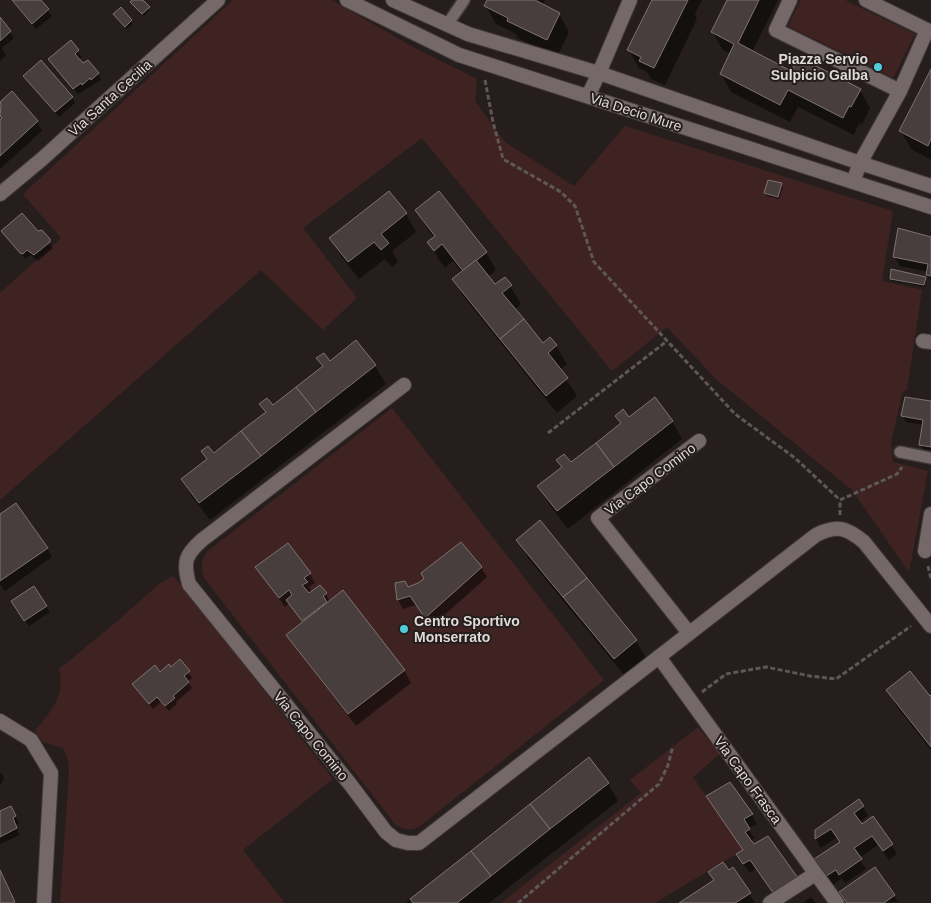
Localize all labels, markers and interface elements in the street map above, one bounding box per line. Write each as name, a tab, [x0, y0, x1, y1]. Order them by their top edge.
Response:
place label: Piazza Servio Sulpicio Galba	[771, 51, 868, 83]
street label: Via Santa Cecilia	[65, 56, 155, 140]
marker: Piazza Servio Sulpicio Galba	[872, 61, 884, 73]
street label: Via Decio Mure	[588, 90, 684, 134]
street label: Via Capo Comino	[601, 440, 699, 518]
place label: Centro Sportivo Monserrato	[414, 613, 520, 645]
marker: Centro Sportivo Monserrato	[398, 623, 410, 635]
street label: Via Capo Comino	[270, 688, 352, 784]
street label: Via Capo Frasca	[711, 733, 785, 827]

